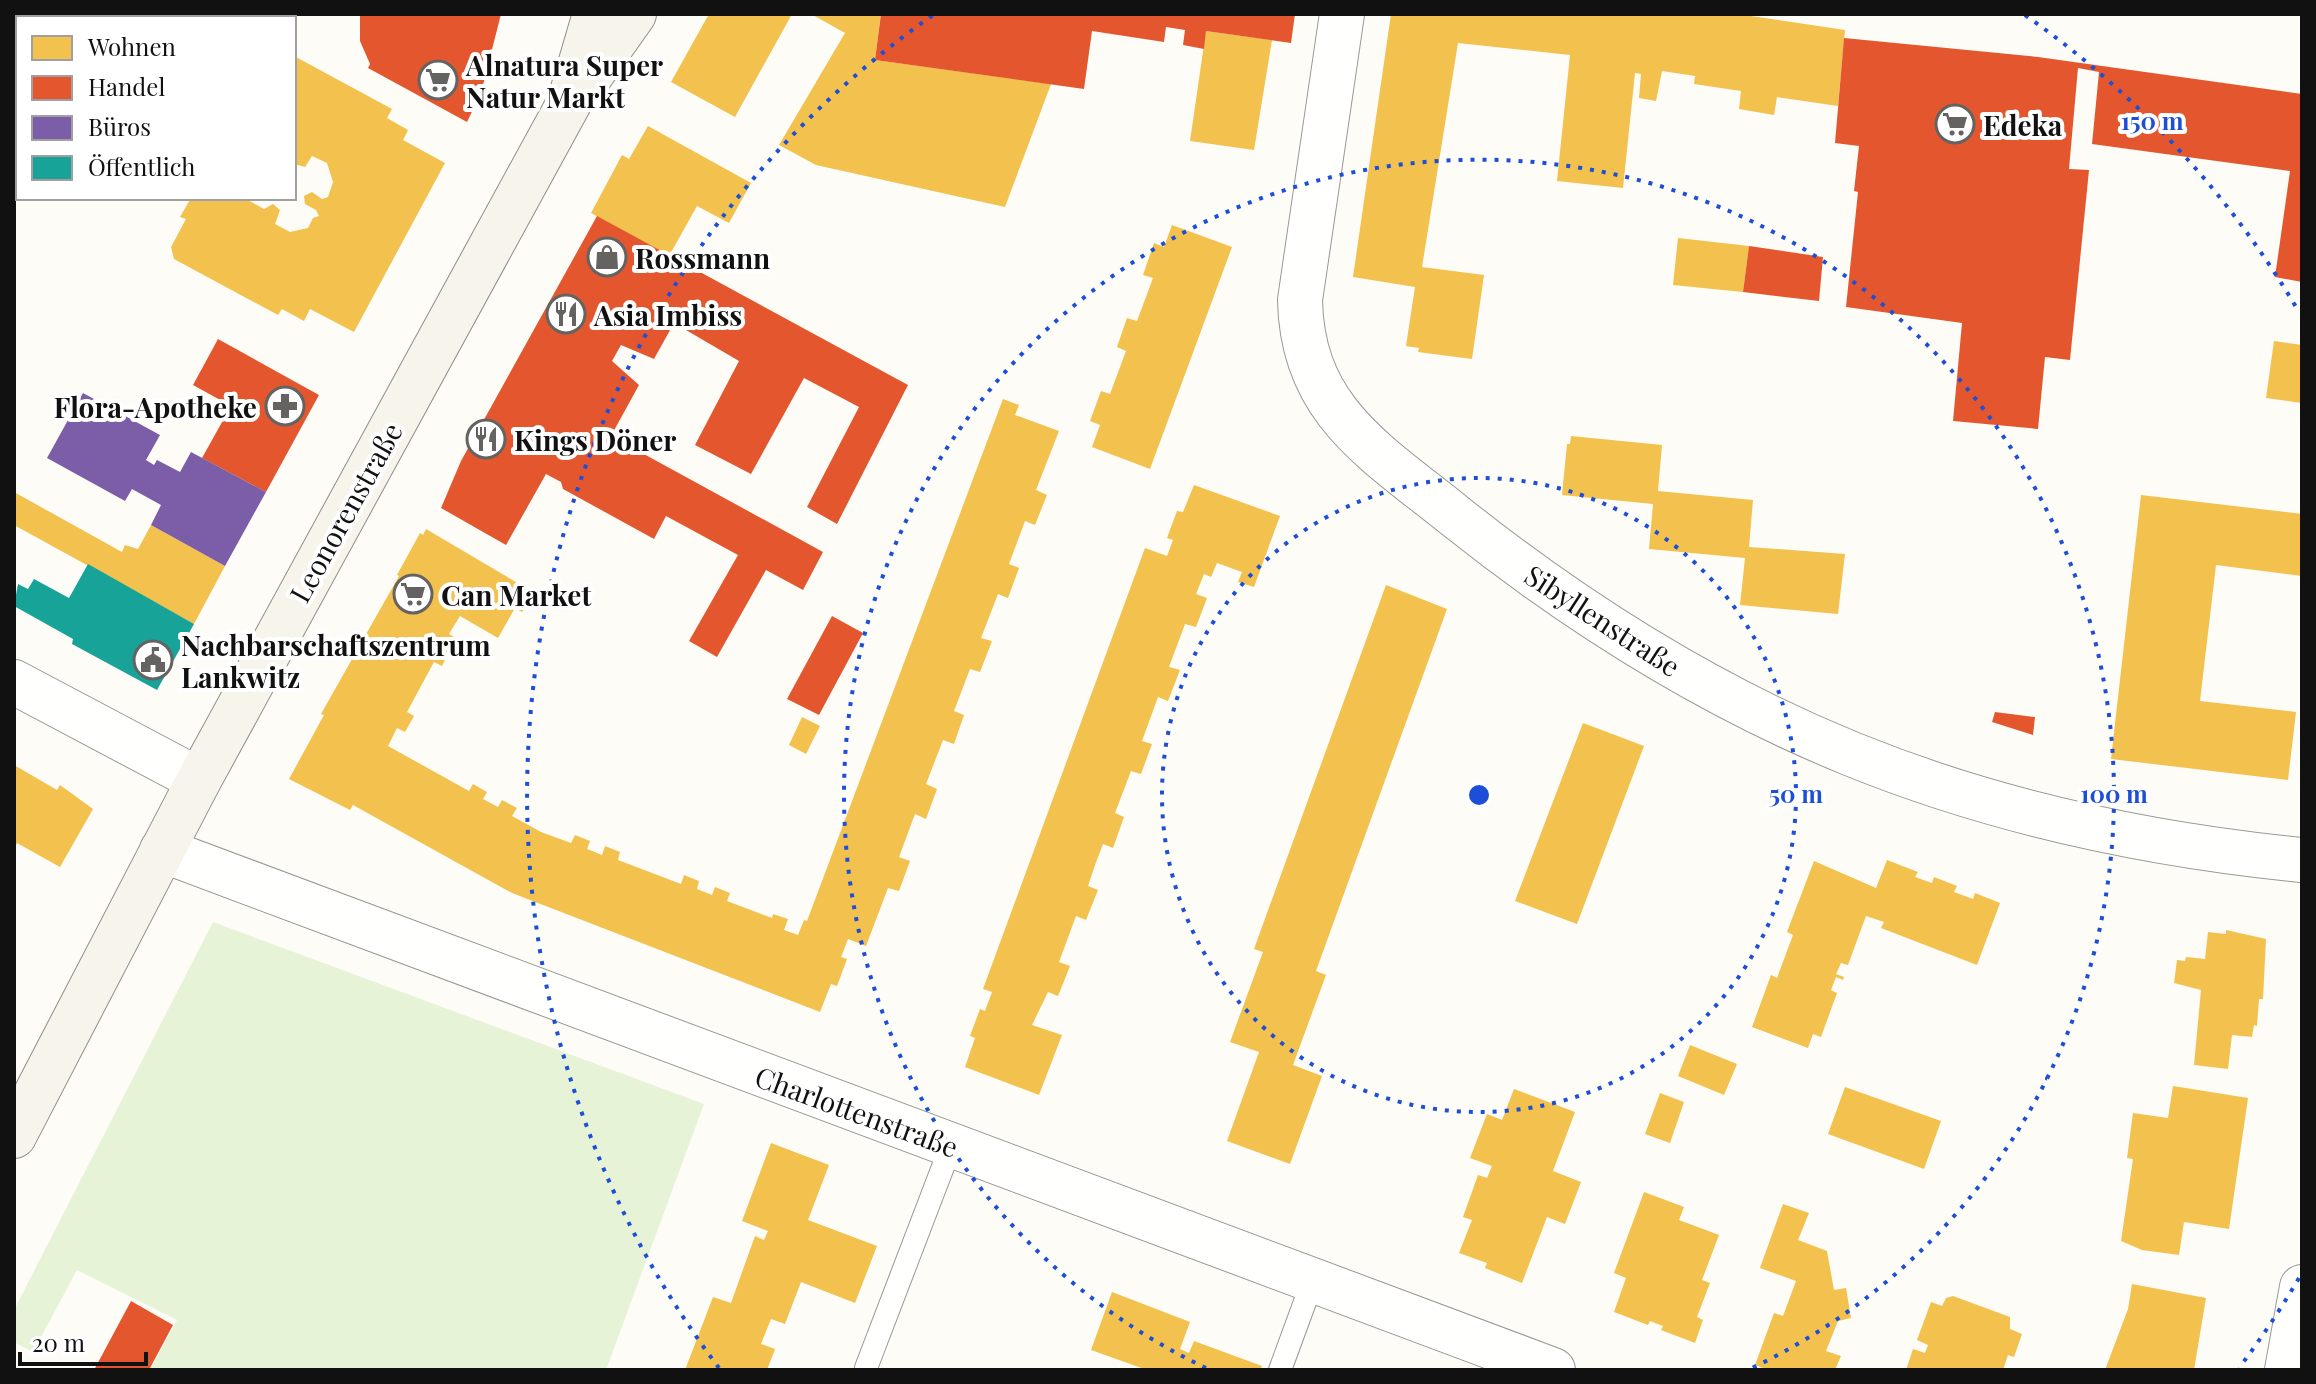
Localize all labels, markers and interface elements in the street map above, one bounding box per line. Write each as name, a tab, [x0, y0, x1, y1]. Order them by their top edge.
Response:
legend	[16, 16, 296, 200]
text: Wohnen	[87, 30, 176, 62]
place label: Alnatura Super Natur Markt	[465, 46, 663, 115]
supermarket icon: Alnatura Super Natur Markt	[417, 59, 459, 101]
text: Handel	[88, 70, 165, 102]
supermarket icon: Edeka	[1934, 103, 1976, 145]
text: 150 m	[2121, 104, 2184, 136]
place label: Edeka	[1983, 106, 2063, 143]
text: Büros	[88, 110, 151, 142]
text: Öffentlich	[88, 150, 195, 182]
shop icon: Rossmann	[586, 236, 628, 278]
place label: Rossmann	[635, 239, 770, 276]
restaurant icon: Asia Imbiss	[545, 293, 587, 335]
place label: Asia Imbiss	[593, 296, 742, 333]
pharmacy icon: Flora-Apotheke	[264, 385, 306, 427]
place label: Flora-Apotheke	[54, 388, 257, 425]
street label: Leonorenstraße	[280, 415, 410, 609]
restaurant icon: Kings Döner	[465, 418, 507, 460]
place label: Kings Döner	[514, 421, 676, 458]
street label: Sibyllenstraße	[1518, 556, 1688, 684]
supermarket icon: Can Market	[392, 573, 434, 615]
place label: Can Market	[441, 576, 591, 613]
place label: Nachbarschaftszentrum Lankwitz	[181, 626, 491, 695]
public building icon: Nachbarschaftszentrum Lankwitz	[132, 639, 174, 681]
text: 50 m	[1769, 777, 1823, 809]
text: 100 m	[2080, 777, 2148, 809]
centre of rings	[1465, 781, 1493, 809]
street label: Charlottenstraße	[750, 1057, 964, 1165]
scale bar	[20, 1316, 146, 1366]
text: 20 m	[32, 1326, 85, 1358]

